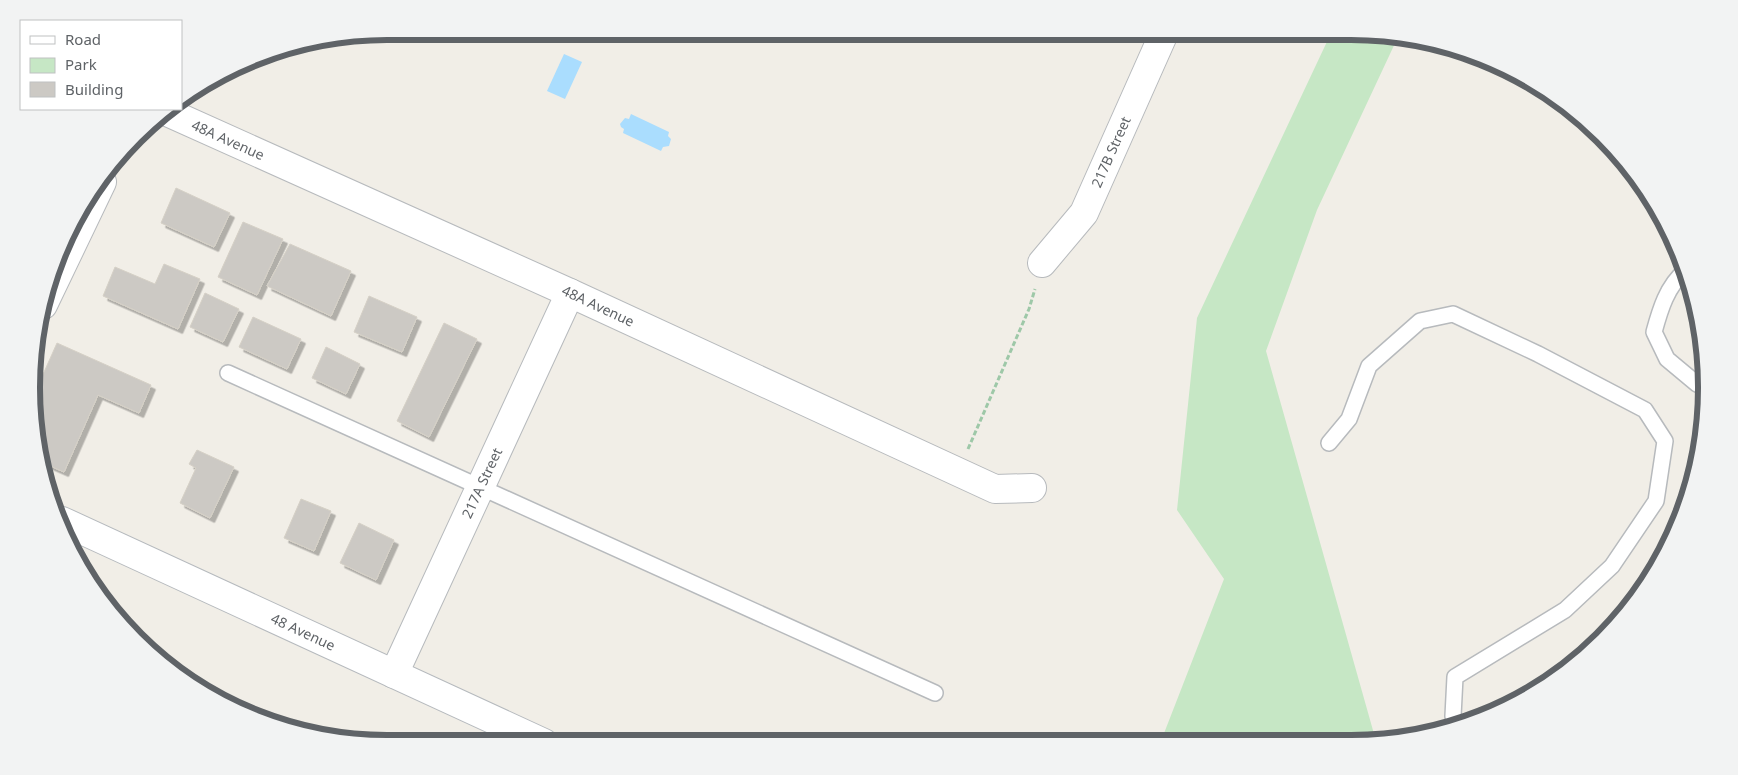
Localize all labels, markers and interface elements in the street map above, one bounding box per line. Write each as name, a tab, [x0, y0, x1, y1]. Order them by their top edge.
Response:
legend	[20, 20, 182, 110]
text: Road	[65, 29, 101, 49]
text: Park	[65, 54, 97, 74]
text: Building	[65, 79, 123, 99]
street label: 217B Street	[1086, 113, 1135, 190]
street label: 48A Avenue	[189, 115, 268, 164]
street label: 48A Avenue	[559, 281, 638, 331]
street label: 217A Street	[457, 444, 506, 521]
street label: 48 Avenue	[268, 608, 339, 655]

